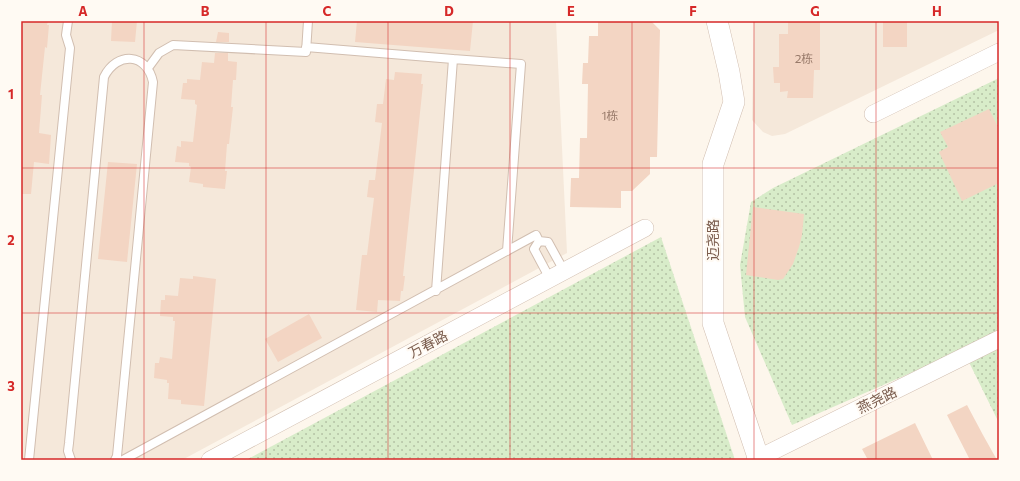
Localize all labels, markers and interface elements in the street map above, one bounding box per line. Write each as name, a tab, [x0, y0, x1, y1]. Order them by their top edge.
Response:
text: A	[78, 3, 88, 19]
text: B	[201, 3, 210, 19]
text: C	[323, 3, 332, 19]
text: D	[444, 3, 454, 19]
text: E	[567, 3, 575, 19]
text: F	[689, 3, 697, 19]
text: G	[810, 3, 820, 19]
text: H	[932, 3, 942, 19]
house number: 2栋	[795, 51, 813, 65]
text: 1	[8, 86, 14, 102]
house number: 1栋	[601, 108, 619, 122]
street label: 迈尧路	[704, 219, 721, 261]
text: 2	[7, 232, 15, 248]
street label: 万春路	[405, 326, 450, 361]
text: 3	[7, 378, 15, 394]
street label: 燕尧路	[854, 383, 899, 416]

